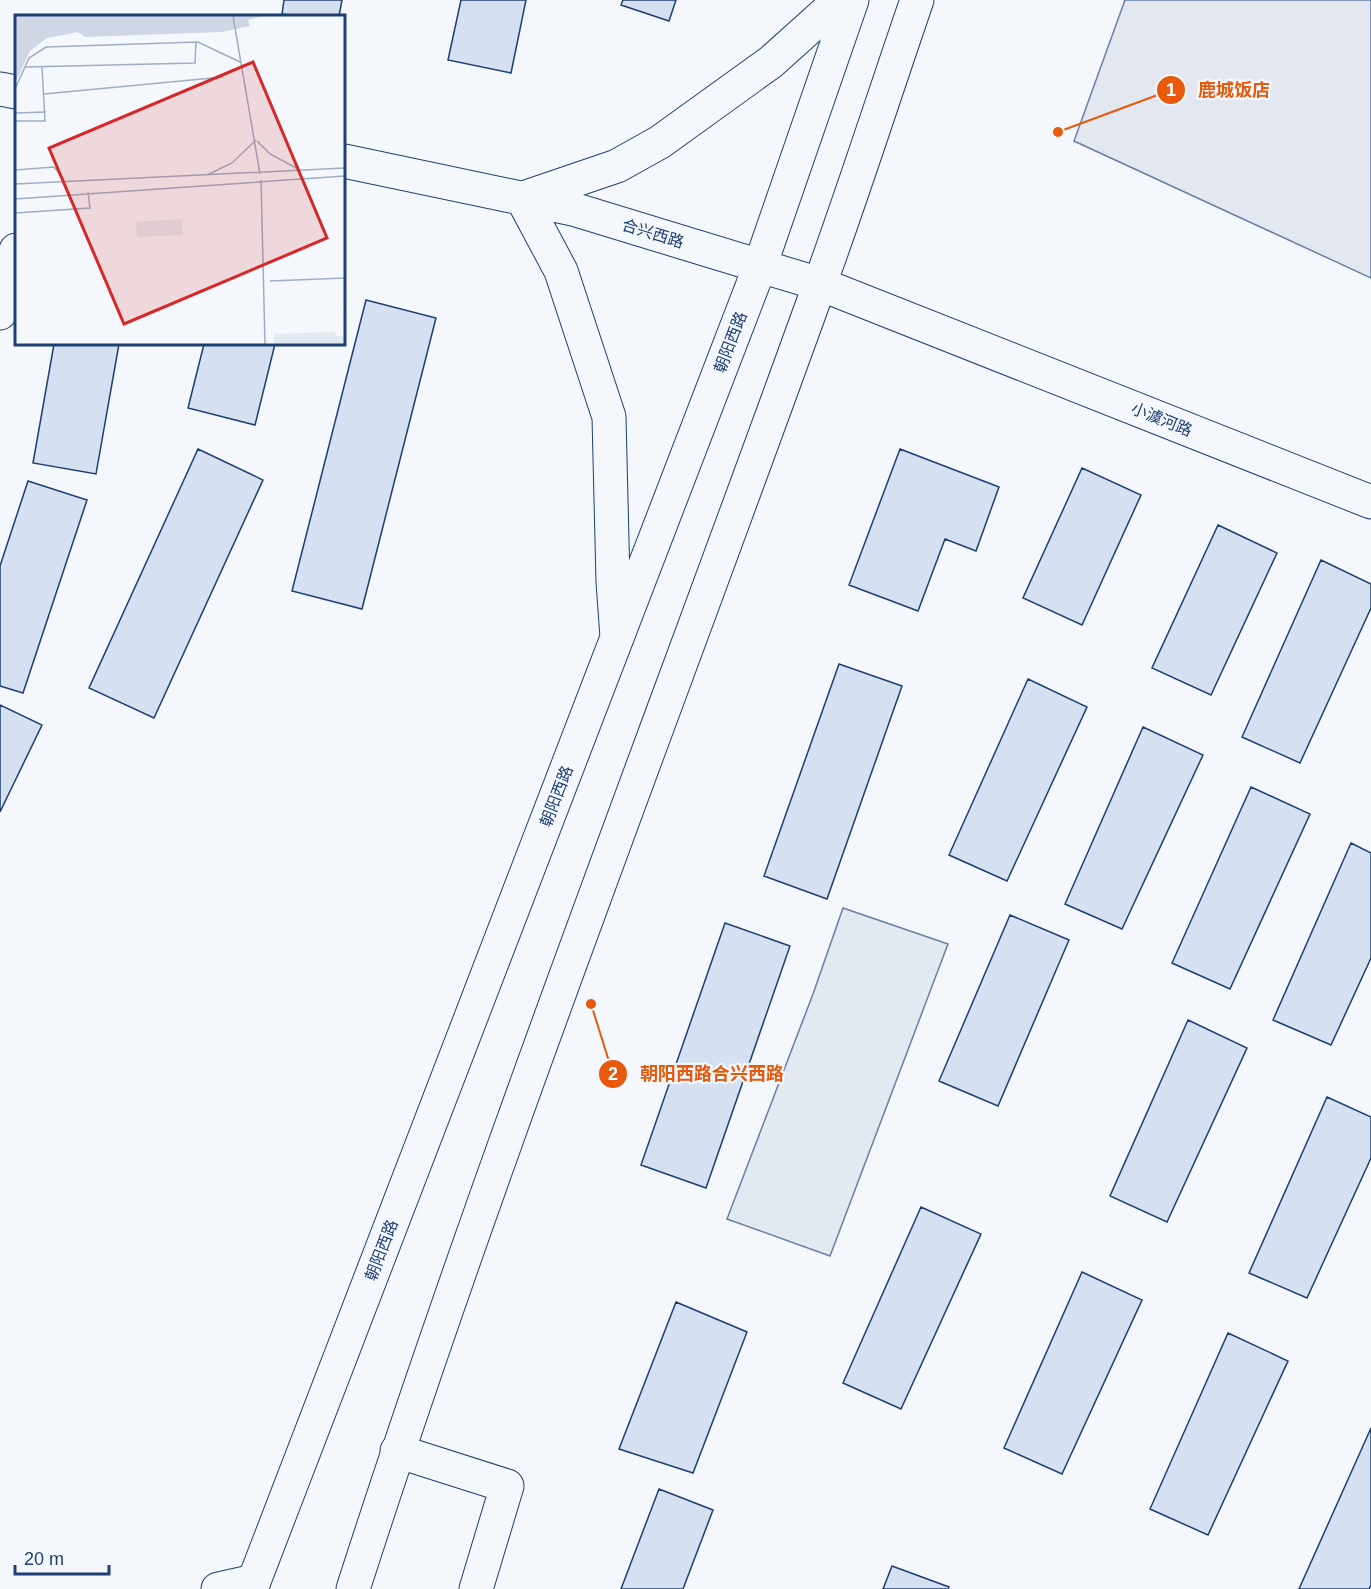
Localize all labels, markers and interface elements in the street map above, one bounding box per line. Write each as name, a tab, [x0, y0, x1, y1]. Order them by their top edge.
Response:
inset map	[15, 15, 345, 345]
callout: 鹿城饭店	[1156, 72, 1282, 108]
text: 1	[1166, 80, 1176, 100]
text: 鹿城饭店	[1198, 80, 1270, 100]
street label: 合兴西路	[620, 216, 686, 251]
street label: 朝阳西路	[711, 309, 750, 375]
street label: 小澞河路	[1129, 400, 1195, 439]
street label: 朝阳西路	[537, 763, 576, 829]
callout: 朝阳西路合兴西路	[598, 1056, 796, 1092]
text: 2	[608, 1064, 618, 1084]
text: 朝阳西路合兴西路	[640, 1064, 784, 1084]
street label: 朝阳西路	[362, 1217, 401, 1283]
scale bar	[15, 1538, 110, 1576]
text: 20 m	[24, 1549, 64, 1569]

